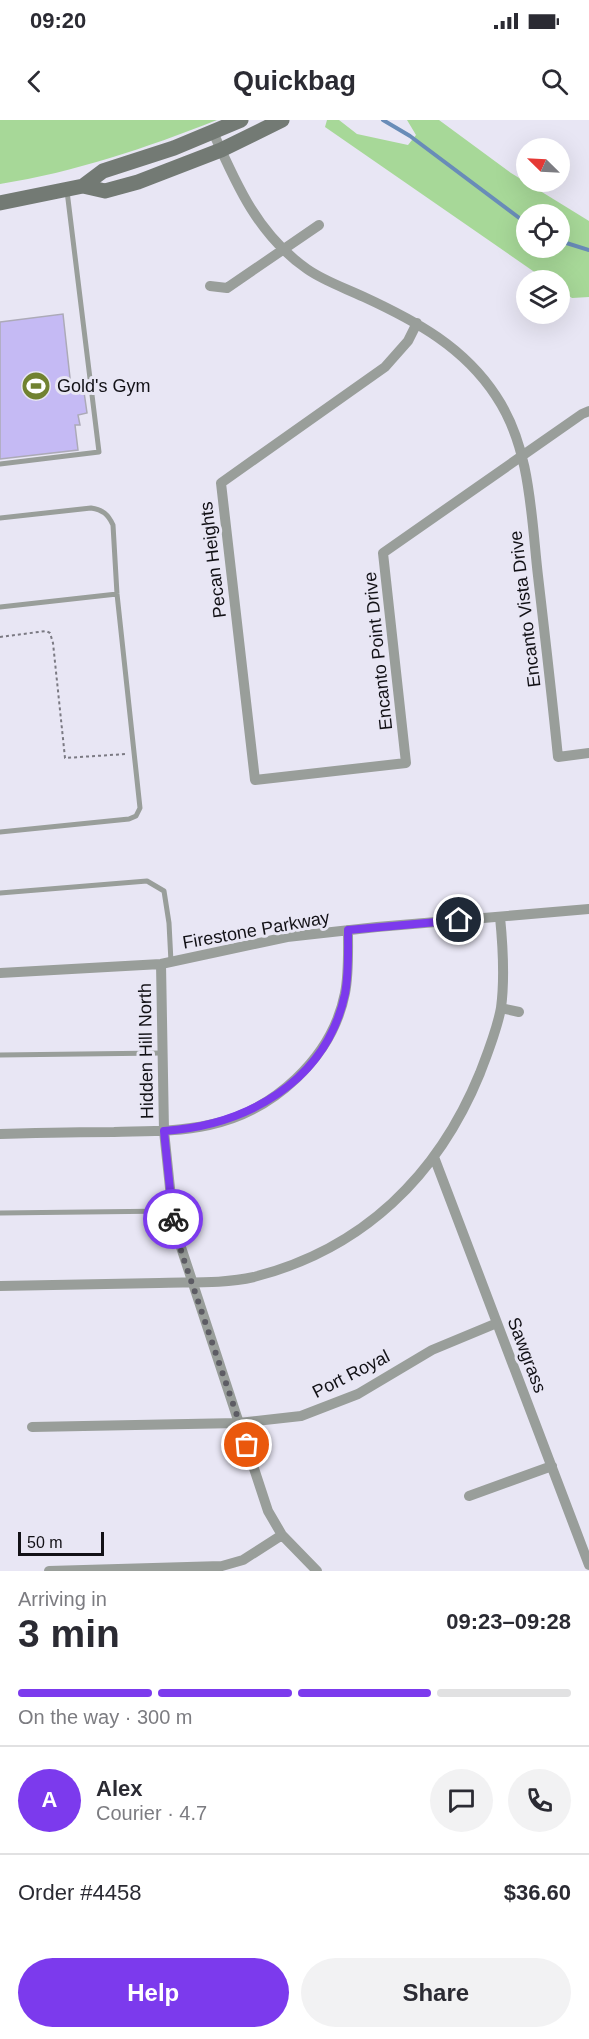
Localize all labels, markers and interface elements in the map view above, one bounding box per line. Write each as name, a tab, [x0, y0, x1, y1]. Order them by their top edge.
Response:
text: 09:20	[30, 8, 86, 33]
icon: back	[18, 65, 51, 98]
icon: search	[538, 65, 571, 98]
text: Quickbag	[233, 66, 356, 96]
north arrow	[516, 138, 570, 192]
map controls	[516, 138, 570, 324]
button: locate	[516, 204, 570, 258]
button: layers	[516, 270, 570, 324]
sports icon: Gold's Gym	[20, 370, 52, 402]
place label: Gold's Gym	[57, 376, 150, 396]
street label: Pecan Heights	[196, 501, 230, 619]
street label: Encanto Vista Drive	[505, 529, 545, 689]
street label: Encanto Point Drive	[360, 571, 396, 731]
pin	[433, 894, 484, 945]
icon: home	[442, 903, 475, 936]
street label: Firestone Parkway	[181, 907, 331, 953]
street label: Hidden Hill North	[135, 983, 157, 1119]
courier	[143, 1189, 203, 1249]
icon: bike	[157, 1203, 190, 1236]
street label: Sawgrass	[504, 1315, 550, 1395]
street label: Port Royal	[309, 1346, 393, 1402]
pin	[221, 1419, 272, 1470]
icon: bag	[230, 1428, 263, 1461]
scale bar	[18, 1529, 104, 1556]
text: 50 m	[27, 1534, 63, 1551]
text: Arriving in	[18, 1588, 107, 1610]
text: 09:23–09:28	[446, 1609, 571, 1634]
text: 3 min	[18, 1612, 120, 1655]
text: On the way · 300 m	[18, 1706, 193, 1728]
button: chat	[430, 1769, 493, 1832]
button: phone	[508, 1769, 571, 1832]
text: Alex	[96, 1776, 142, 1801]
text: A	[42, 1787, 57, 1812]
text: Courier · 4.7	[96, 1802, 207, 1824]
text: Order #4458	[18, 1880, 142, 1905]
text: $36.60	[504, 1880, 571, 1905]
button: Help	[18, 1958, 289, 2027]
button: Share	[301, 1958, 571, 2027]

